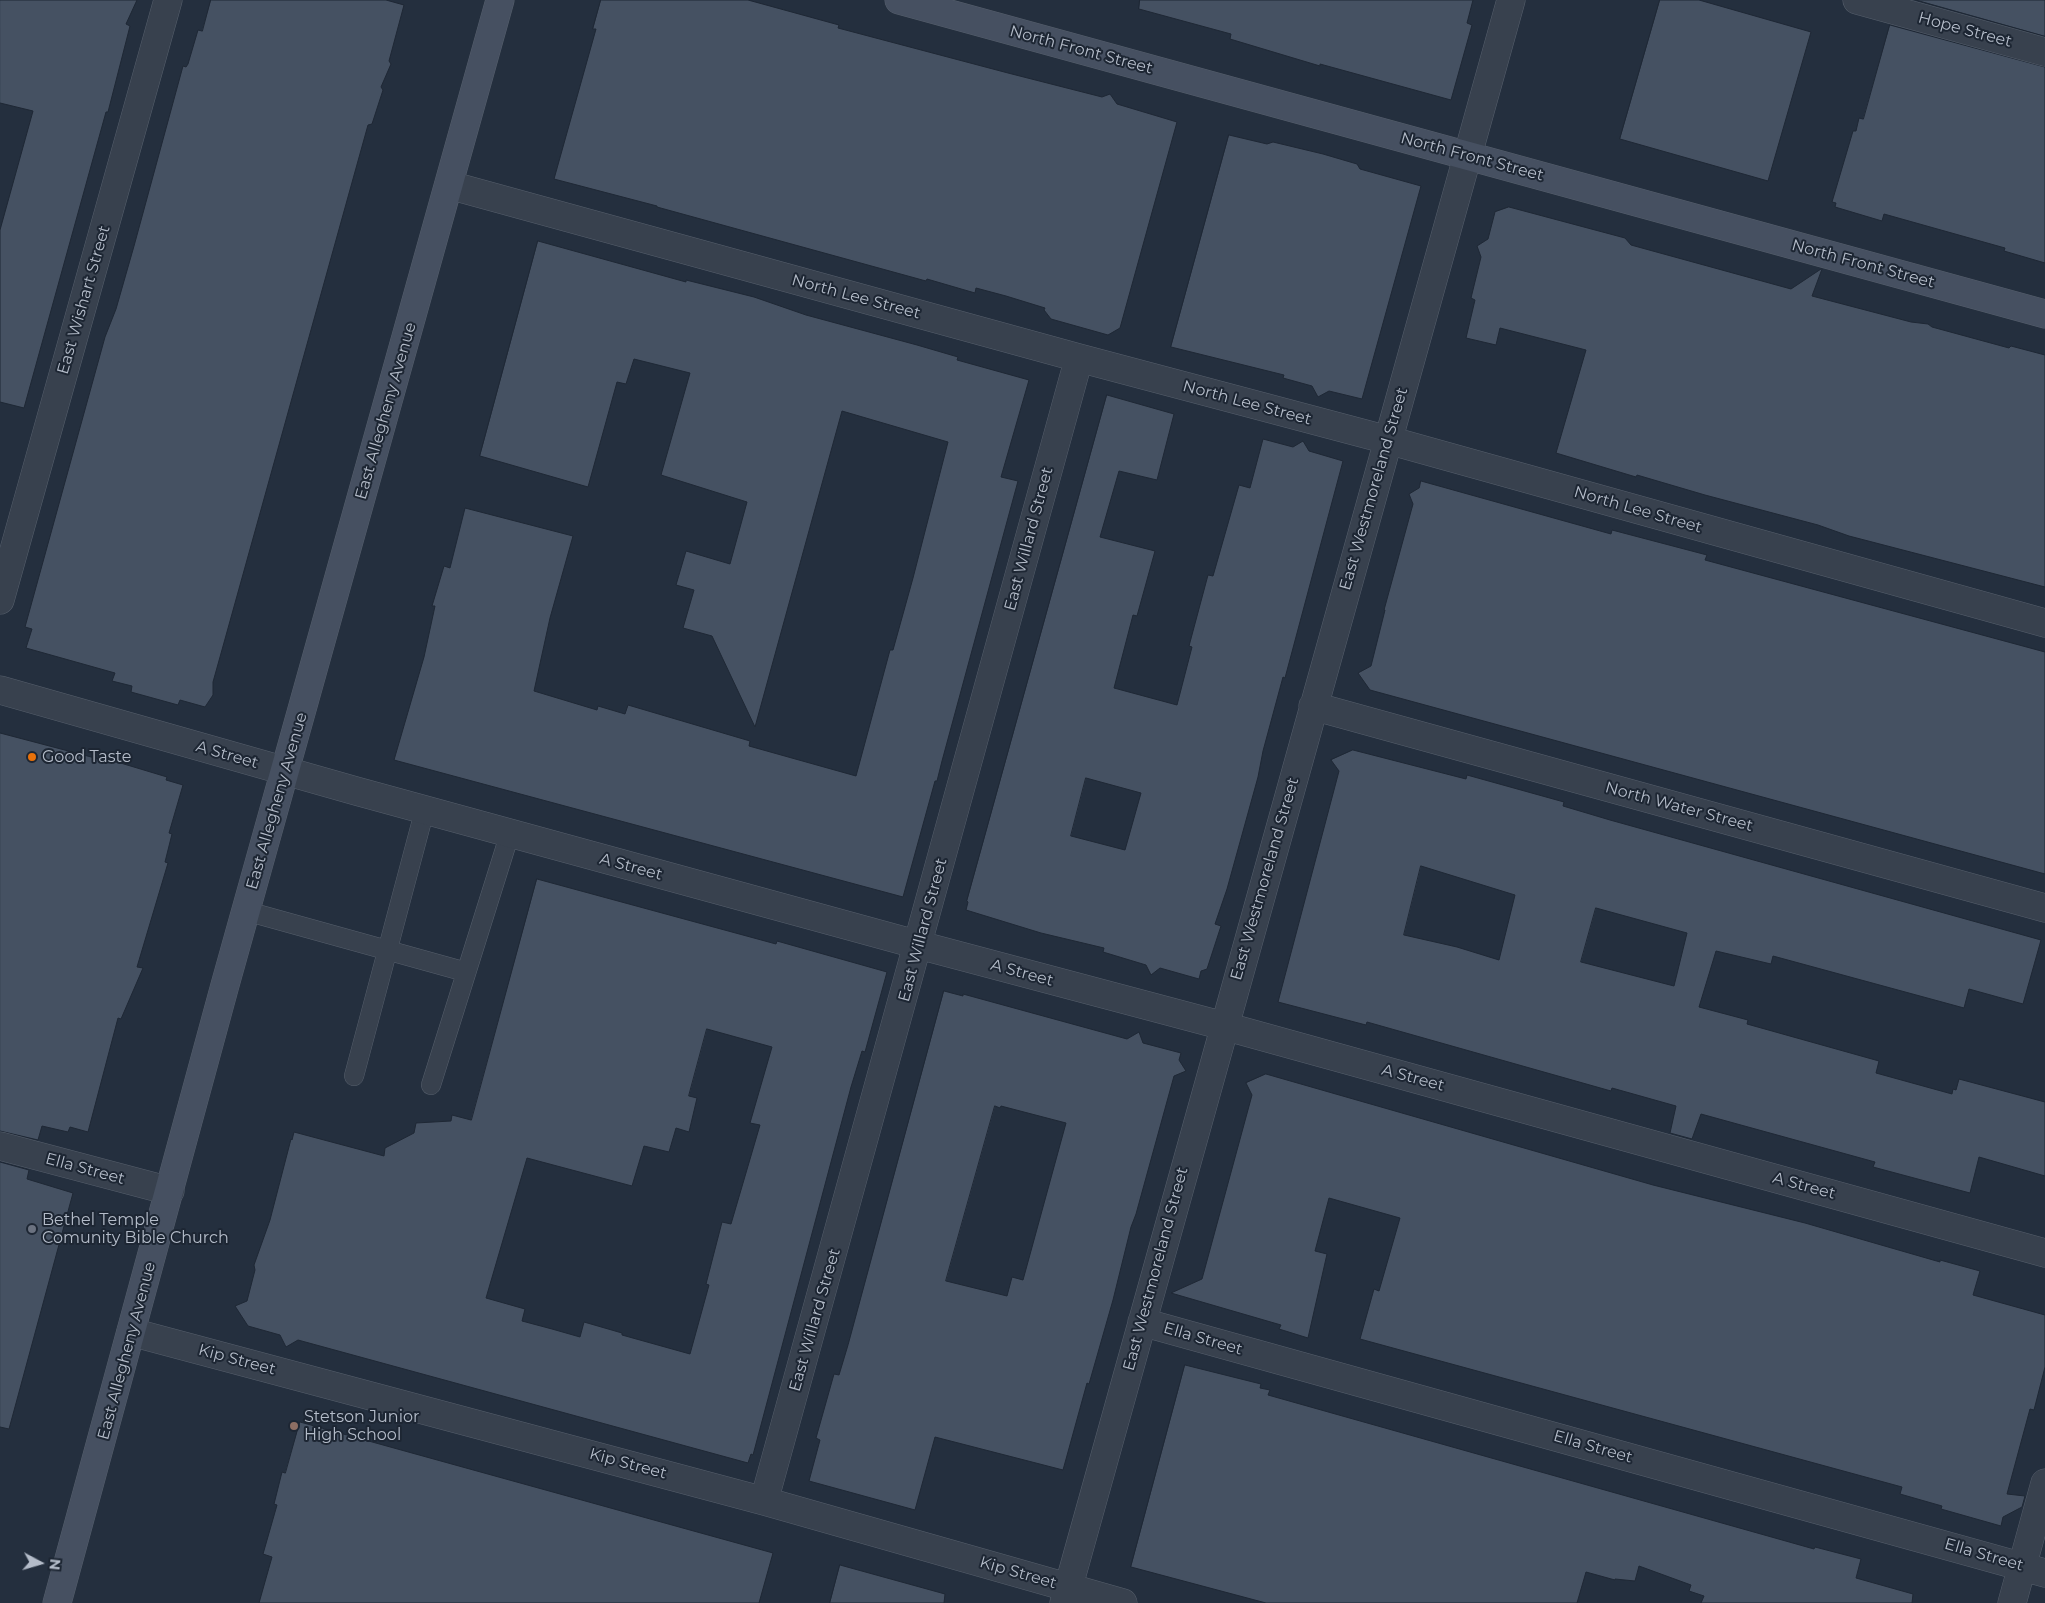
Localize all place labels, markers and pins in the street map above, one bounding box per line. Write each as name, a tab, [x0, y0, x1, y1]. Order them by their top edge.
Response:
place label: Good Taste	[42, 747, 131, 767]
marker: Good Taste	[26, 751, 38, 763]
place label: Bethel Temple Comunity Bible Church	[42, 1210, 229, 1248]
marker: Bethel Temple Comunity Bible Church	[26, 1223, 38, 1235]
place label: Stetson Junior High School	[304, 1407, 419, 1445]
marker: Stetson Junior High School	[288, 1420, 300, 1432]

